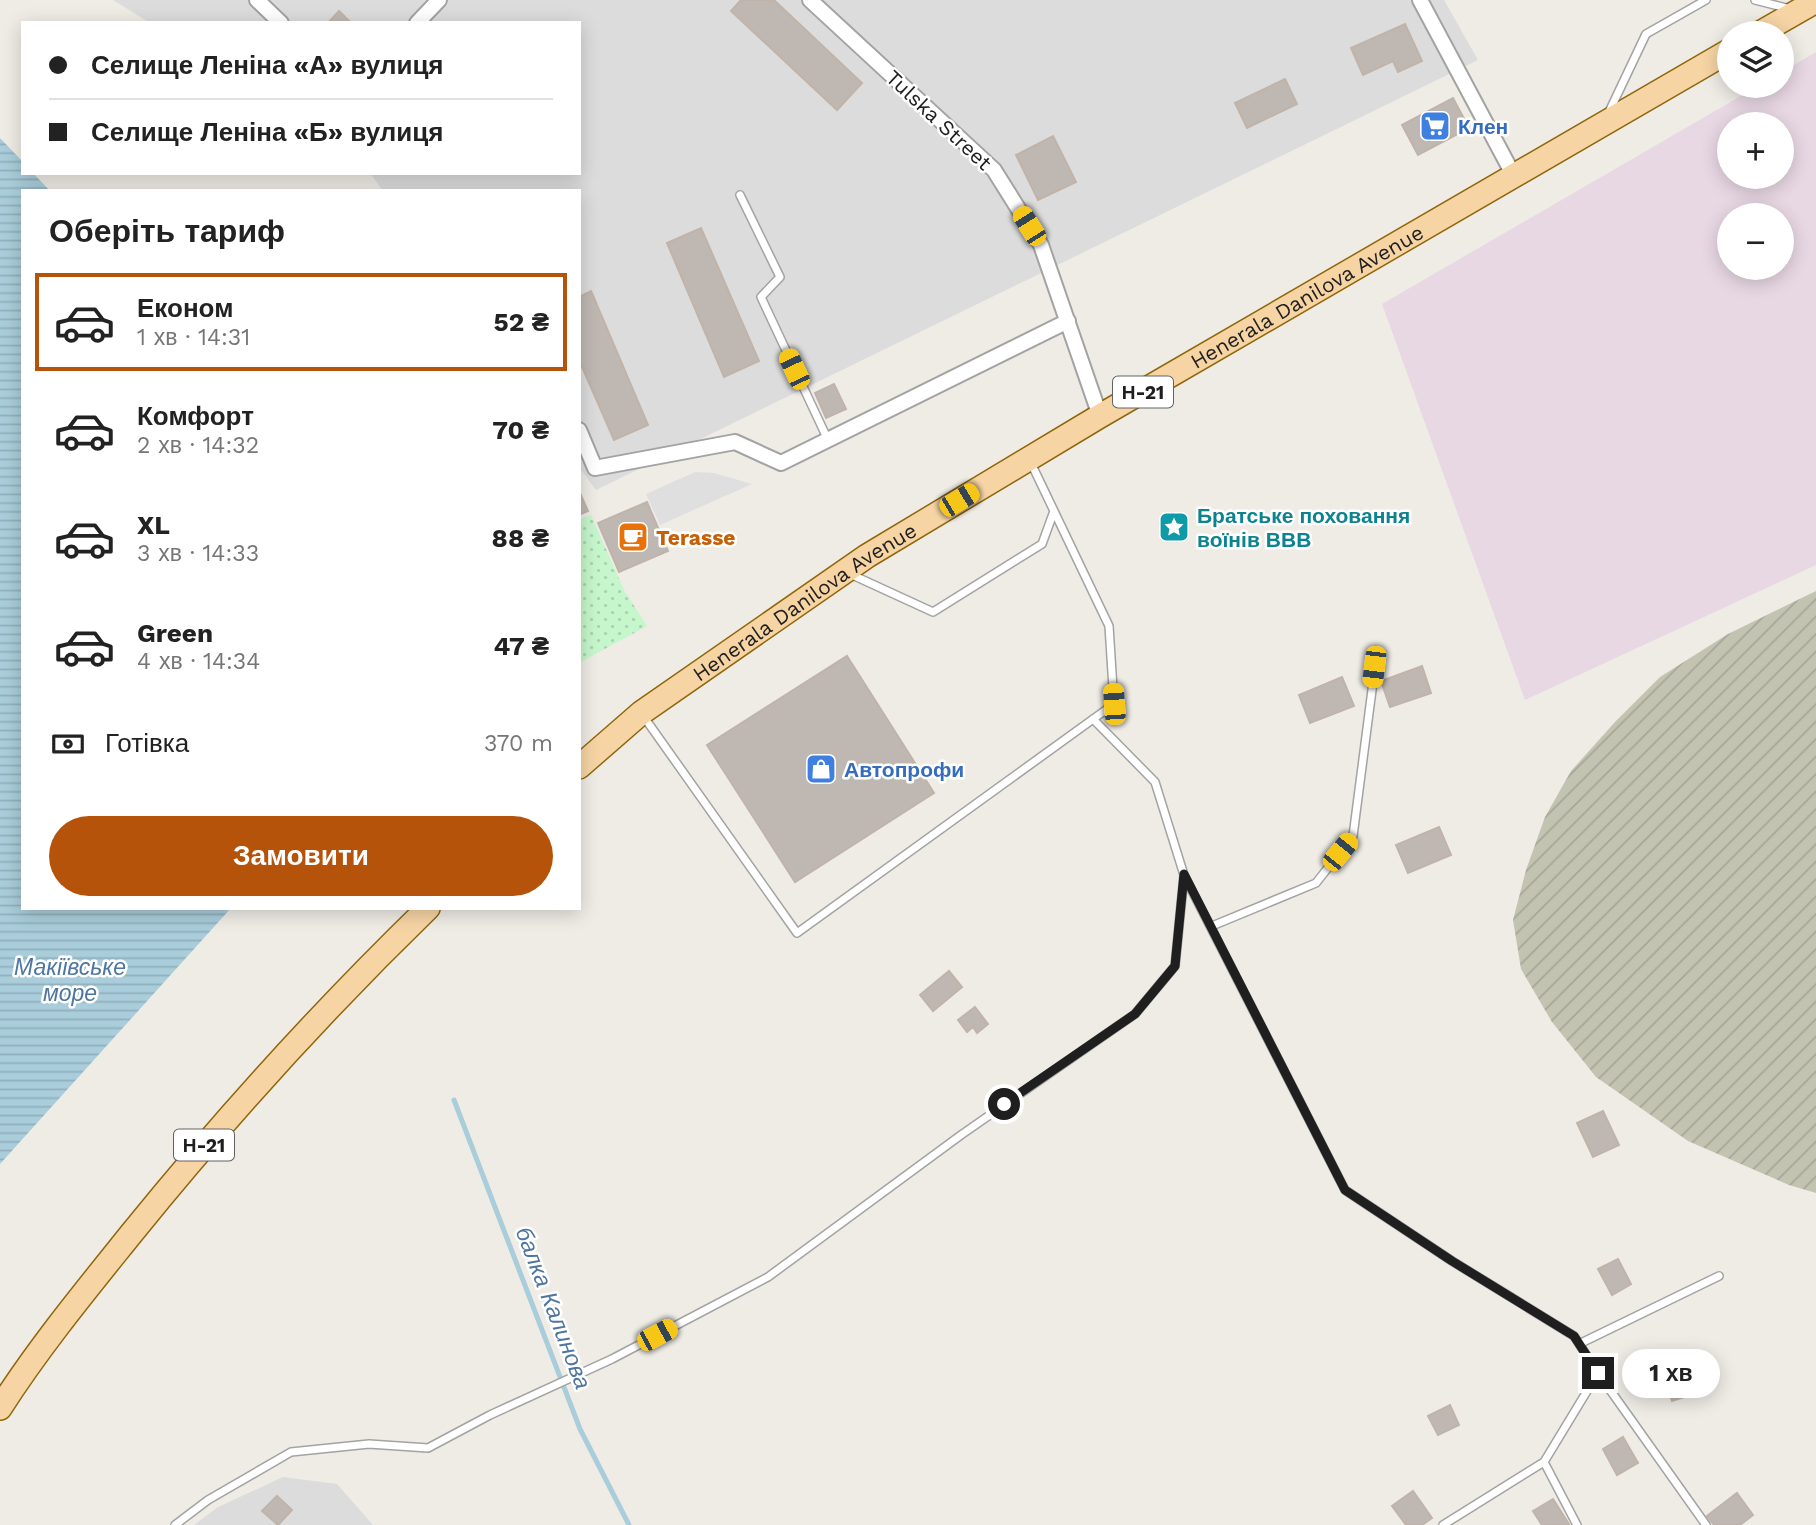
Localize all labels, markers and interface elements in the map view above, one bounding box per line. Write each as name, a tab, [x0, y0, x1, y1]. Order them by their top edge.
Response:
map controls	[1717, 21, 1794, 280]
button: layers	[1717, 21, 1794, 98]
text: Селище Леніна «А» вулиця	[91, 50, 444, 80]
street label: Tulska Street	[881, 65, 997, 175]
supermarket icon: Клен	[1418, 109, 1452, 143]
button: +	[1717, 112, 1794, 189]
place label: Клен	[1458, 114, 1508, 139]
text: Селище Леніна «Б» вулиця	[91, 117, 443, 147]
car	[1009, 203, 1050, 249]
button: −	[1717, 203, 1794, 280]
text: Оберіть тариф	[49, 212, 285, 250]
street label: Henerala Danilova Avenue	[1186, 219, 1427, 373]
icon: car	[53, 291, 116, 354]
text: Економ	[137, 293, 233, 323]
text: 52 ₴	[494, 307, 549, 337]
text: 1 хв · 14:31	[137, 324, 250, 351]
car	[776, 346, 813, 392]
road number: Н-21	[1113, 376, 1173, 408]
icon: car	[53, 399, 116, 462]
text: Комфорт	[137, 401, 254, 431]
text: 70 ₴	[492, 415, 549, 445]
text: 2 хв · 14:32	[137, 432, 259, 459]
car	[936, 480, 983, 520]
place label: Братське поховання воїнів ВВВ	[1197, 503, 1410, 552]
icon: car	[53, 507, 116, 570]
text: XL	[137, 510, 170, 540]
place icon: Братське поховання воїнів ВВВ	[1157, 510, 1191, 544]
street label: Henerala Danilova Avenue	[687, 517, 921, 686]
cafe icon: Terasse	[616, 520, 650, 554]
text: 88 ₴	[492, 523, 549, 553]
place label: Terasse	[656, 525, 736, 550]
text: 3 хв · 14:33	[137, 540, 259, 567]
icon: car	[53, 615, 116, 678]
text: Green	[137, 618, 213, 648]
text: 47 ₴	[494, 631, 549, 661]
car	[1362, 645, 1387, 689]
text: 4 хв · 14:34	[137, 648, 260, 675]
car	[1103, 682, 1126, 726]
icon: cash	[49, 725, 87, 763]
text: Готівка	[105, 728, 189, 758]
text: 370 m	[484, 730, 553, 757]
shop icon: Автопрофи	[804, 752, 838, 786]
place label: Автопрофи	[844, 757, 964, 782]
button: Замовити	[49, 816, 553, 896]
car	[1319, 829, 1362, 875]
water label: Макіївське море	[14, 954, 126, 1007]
route start	[988, 1088, 1020, 1120]
road number: Н-21	[174, 1130, 234, 1161]
water label: балка Калинова	[510, 1223, 596, 1393]
car	[634, 1316, 681, 1354]
callout: 1 хв	[1622, 1348, 1720, 1398]
route end	[1582, 1357, 1614, 1389]
text: 1 хв	[1649, 1360, 1693, 1387]

